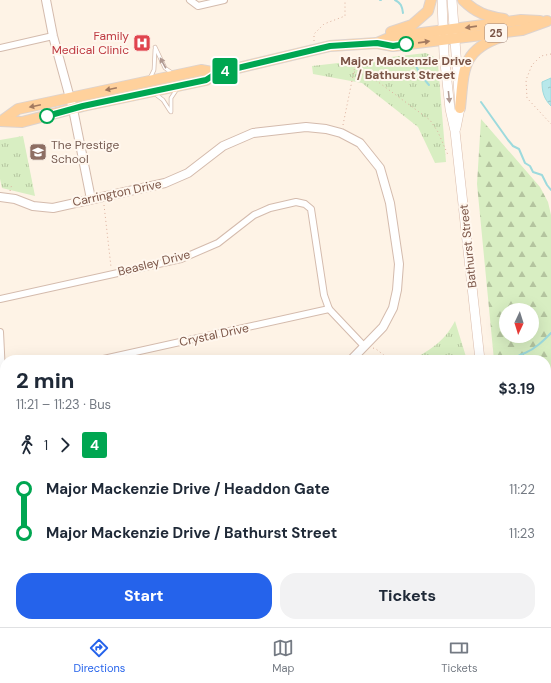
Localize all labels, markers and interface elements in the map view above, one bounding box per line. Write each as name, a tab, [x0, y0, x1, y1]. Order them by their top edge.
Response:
one-way arrow	[465, 24, 477, 30]
road number: 25	[485, 24, 507, 42]
place label: Family Medical Clinic	[52, 28, 129, 58]
hospital icon: Family Medical Clinic	[132, 33, 152, 53]
marker: Major Mackenzie Drive / Bathurst Street	[398, 36, 414, 52]
one-way arrow	[418, 39, 430, 45]
place label: Major Mackenzie Drive / Bathurst Street	[340, 53, 472, 83]
one-way arrow	[160, 57, 166, 69]
line badge: 4	[212, 58, 238, 84]
text: 4	[220, 62, 230, 80]
one-way arrow	[105, 87, 117, 93]
one-way arrow	[446, 91, 452, 103]
one-way arrow	[29, 103, 42, 109]
unlabelled marker	[39, 108, 55, 124]
place label: The Prestige School	[51, 137, 119, 167]
school or university icon: The Prestige School	[28, 142, 48, 162]
street label: Carrington Drive	[71, 176, 163, 210]
street label: Bathurst Street	[456, 203, 480, 289]
street label: Beasley Drive	[116, 246, 192, 280]
north arrow	[499, 303, 539, 343]
map controls	[499, 303, 539, 343]
street label: Crystal Drive	[178, 320, 250, 350]
text: 2 min	[16, 366, 74, 395]
text: $3.19	[499, 379, 535, 399]
text: 11:21 – 11:23 · Bus	[16, 396, 111, 413]
icon: walk	[16, 434, 38, 456]
icon: forward	[54, 434, 76, 456]
text: 4	[90, 436, 99, 454]
text: 1	[44, 437, 48, 454]
text: Major Mackenzie Drive / Headdon Gate	[46, 479, 330, 499]
text: 11:22	[509, 481, 535, 498]
text: Major Mackenzie Drive / Bathurst Street	[46, 523, 337, 543]
text: 11:23	[509, 525, 535, 542]
button: Start	[16, 573, 272, 619]
button: Tickets	[280, 573, 535, 619]
tab: Directions	[73, 637, 125, 675]
tab: Map	[272, 637, 294, 675]
tab: Tickets	[441, 637, 478, 675]

